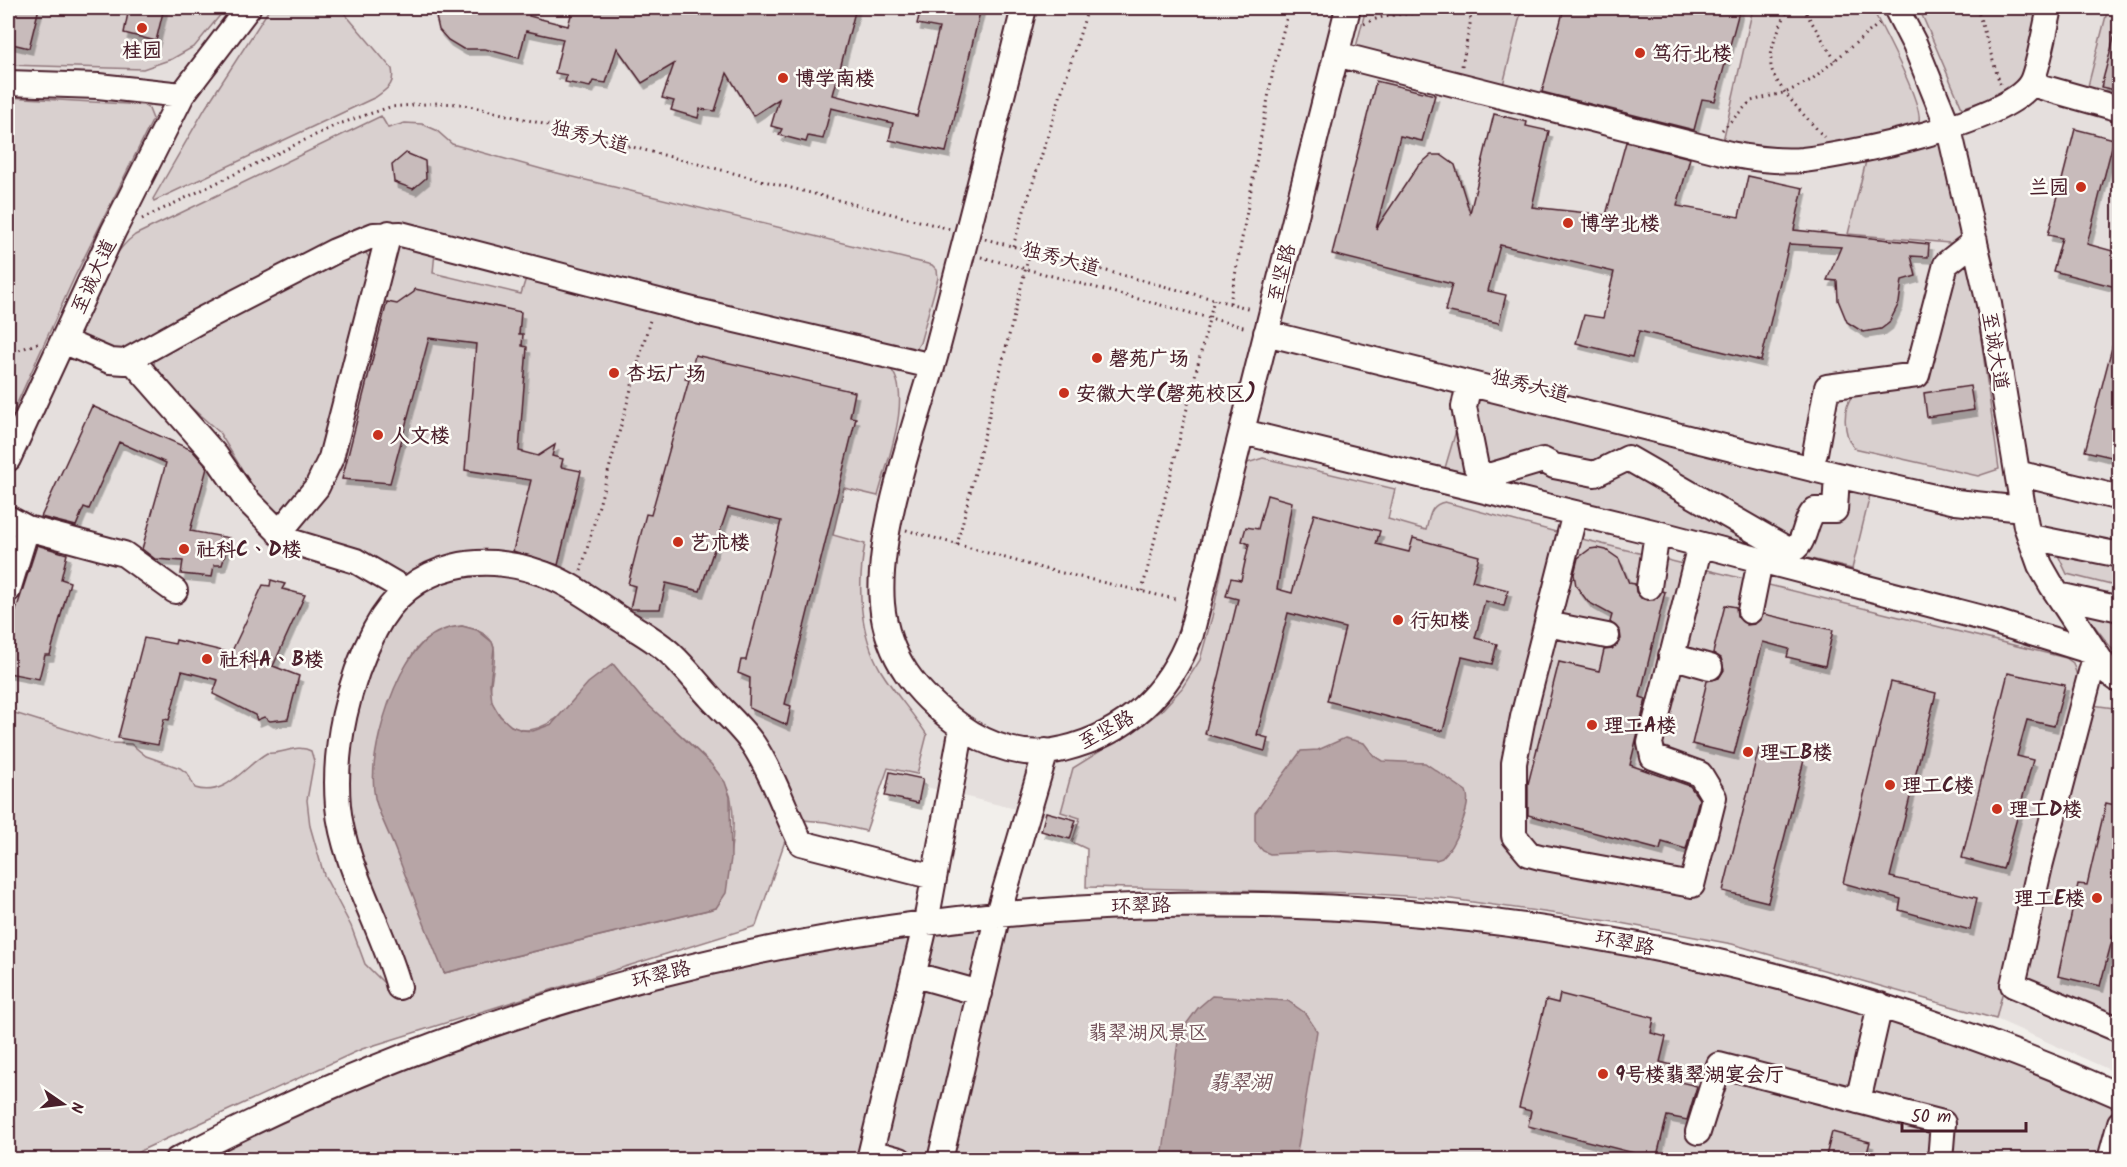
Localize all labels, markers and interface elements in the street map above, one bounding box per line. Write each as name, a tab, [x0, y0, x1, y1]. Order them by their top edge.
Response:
marker: 桂园	[135, 21, 149, 35]
place label: 桂园	[122, 36, 162, 68]
place label: 笃行北楼	[1652, 39, 1732, 71]
marker: 笃行北楼	[1633, 46, 1647, 60]
place label: 博学南楼	[795, 64, 875, 96]
marker: 博学南楼	[776, 71, 790, 85]
street label: 独秀大道	[547, 113, 632, 163]
place label: 兰园	[2029, 173, 2069, 205]
marker: 兰园	[2074, 180, 2088, 194]
place label: 博学北楼	[1580, 209, 1660, 241]
marker: 博学北楼	[1561, 216, 1575, 230]
street label: 至诚大道	[63, 234, 126, 320]
street label: 独秀大道	[1018, 234, 1103, 286]
street label: 至坚路	[1260, 240, 1306, 306]
street label: 至诚大道	[1972, 309, 2016, 393]
place label: 磬苑广场	[1109, 344, 1189, 376]
marker: 磬苑广场	[1090, 351, 1104, 365]
place label: 杏坛广场	[626, 359, 706, 391]
street label: 独秀大道	[1487, 362, 1572, 412]
marker: 杏坛广场	[607, 366, 621, 380]
place label: 安徽大学(磬苑校区)	[1076, 379, 1256, 411]
marker: 安徽大学(磬苑校区)	[1057, 386, 1071, 400]
place label: 人文楼	[390, 421, 450, 453]
marker: 人文楼	[371, 428, 385, 442]
place label: 艺术楼	[690, 528, 750, 560]
place label: 社科C、D楼	[196, 535, 302, 567]
marker: 艺术楼	[671, 535, 685, 549]
marker: 社科C、D楼	[177, 542, 191, 556]
place label: 行知楼	[1410, 606, 1470, 638]
marker: 行知楼	[1391, 613, 1405, 627]
place label: 社科A、B楼	[219, 645, 324, 677]
marker: 社科A、B楼	[200, 652, 214, 666]
street label: 至坚路	[1073, 702, 1142, 759]
place label: 理工A楼	[1604, 711, 1677, 743]
marker: 理工A楼	[1585, 718, 1599, 732]
place label: 理工B楼	[1760, 738, 1832, 770]
marker: 理工B楼	[1741, 745, 1755, 759]
place label: 理工C楼	[1902, 771, 1974, 803]
marker: 理工C楼	[1883, 778, 1897, 792]
place label: 理工D楼	[2009, 795, 2082, 827]
marker: 理工D楼	[1990, 802, 2004, 816]
place label: 理工E楼	[2014, 884, 2085, 916]
street label: 环翠路	[1111, 890, 1173, 924]
marker: 理工E楼	[2090, 891, 2104, 905]
street label: 环翠路	[1592, 923, 1658, 966]
street label: 环翠路	[629, 953, 695, 999]
park label: 翡翠湖风景区	[1088, 1018, 1208, 1050]
place label: 9号楼翡翠湖宴会厅	[1615, 1060, 1785, 1092]
water label: 翡翠湖	[1209, 1067, 1273, 1100]
marker: 9号楼翡翠湖宴会厅	[1596, 1067, 1610, 1081]
north arrow	[33, 1074, 93, 1134]
scale bar	[1902, 1095, 2026, 1133]
text: N	[63, 1099, 89, 1115]
text: 50 m	[1911, 1103, 1951, 1132]

